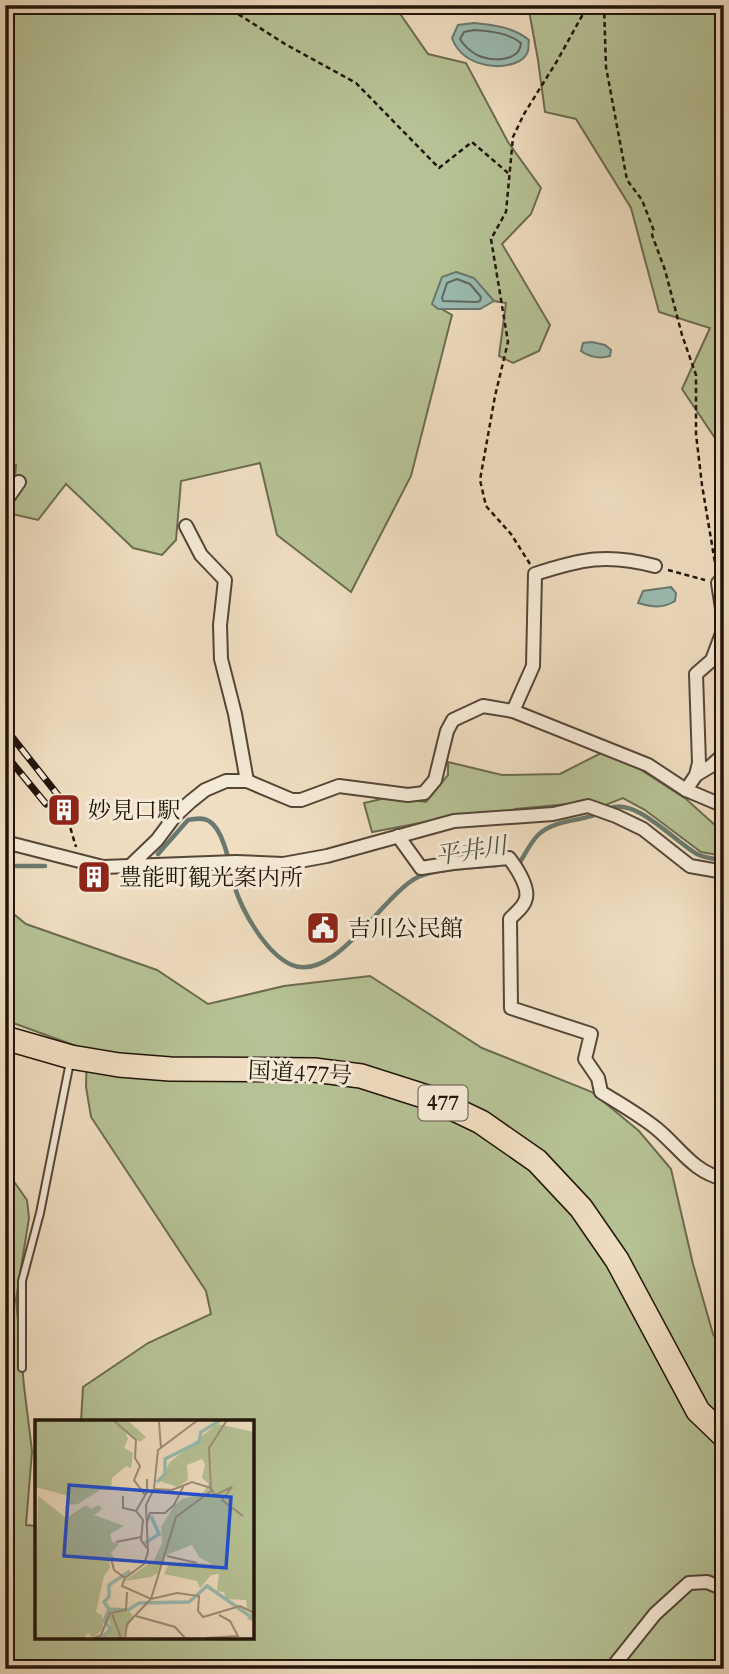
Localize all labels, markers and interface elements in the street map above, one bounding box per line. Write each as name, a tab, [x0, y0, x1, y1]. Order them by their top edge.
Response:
building icon: 妙見口駅	[45, 791, 83, 829]
place label: 妙見口駅	[88, 795, 180, 826]
water label: 平井川	[433, 829, 512, 873]
building icon: 豊能町観光案内所	[75, 858, 113, 896]
place label: 豊能町観光案内所	[119, 862, 303, 893]
public building icon: 吉川公民館	[304, 909, 342, 947]
place label: 吉川公民館	[348, 913, 463, 944]
street label: 国道477号	[247, 1055, 353, 1091]
road number: 477	[418, 1086, 467, 1120]
inset map	[35, 1420, 254, 1639]

